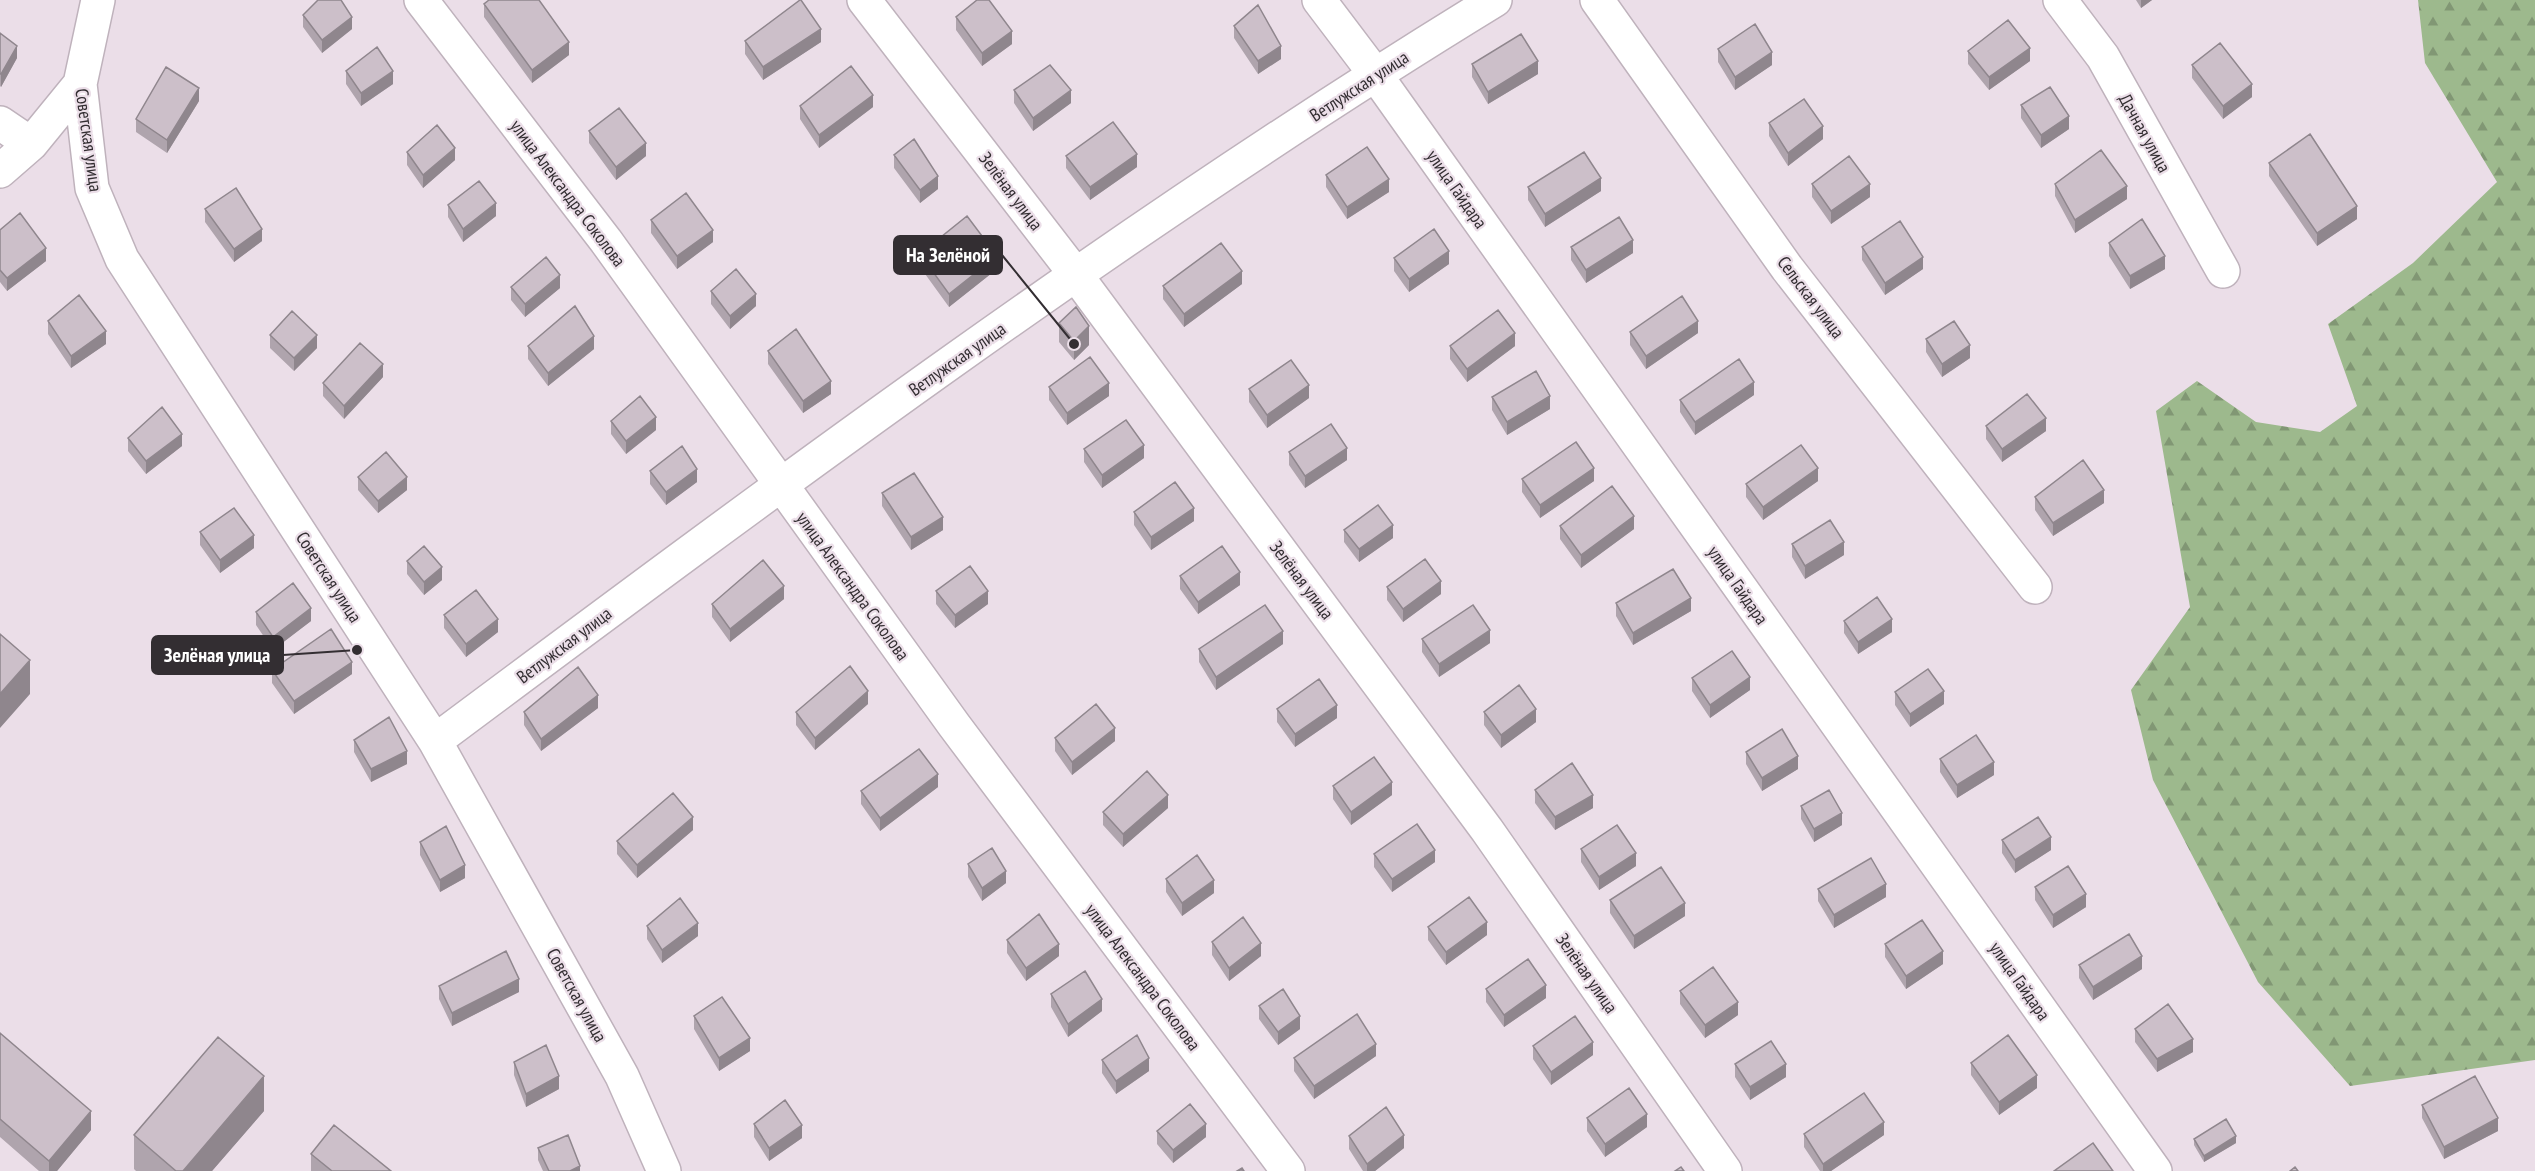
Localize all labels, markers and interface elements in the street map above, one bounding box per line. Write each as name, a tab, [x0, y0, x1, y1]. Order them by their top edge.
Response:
street label: Ветлужская улица	[1305, 46, 1413, 126]
street label: Советская улица	[70, 87, 108, 193]
street label: Дачная улица	[2114, 90, 2176, 176]
street label: улица Александра Соколова	[505, 115, 631, 271]
street label: улица Гайдара	[1422, 145, 1492, 233]
street label: Зелёная улица	[974, 147, 1048, 235]
callout: На Зелёной	[894, 236, 1002, 274]
text: На Зелёной	[906, 242, 990, 268]
street label: Сельская улица	[1773, 251, 1849, 343]
street label: Ветлужская улица	[904, 317, 1010, 401]
street label: улица Александра Соколова	[791, 507, 915, 665]
street label: Советская улица	[291, 527, 367, 627]
street label: Зелёная улица	[1265, 536, 1339, 624]
street label: улица Гайдара	[1703, 541, 1773, 629]
street label: Ветлужская улица	[512, 602, 616, 688]
callout: Зелёная улица	[152, 636, 283, 674]
text: Зелёная улица	[164, 642, 270, 668]
street label: улица Александра Соколова	[1080, 899, 1206, 1055]
street label: Зелёная улица	[1551, 929, 1623, 1017]
street label: улица Гайдара	[1985, 937, 2055, 1025]
street label: Советская улица	[542, 944, 612, 1046]

